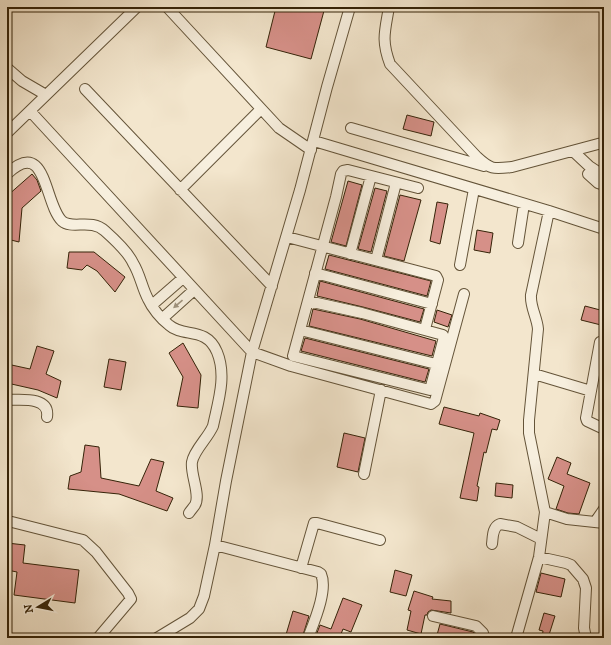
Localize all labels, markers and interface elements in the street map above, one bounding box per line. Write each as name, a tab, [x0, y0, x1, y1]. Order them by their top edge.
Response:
one-way arrow	[173, 300, 184, 309]
north arrow	[18, 587, 58, 627]
text: N	[21, 603, 37, 614]

